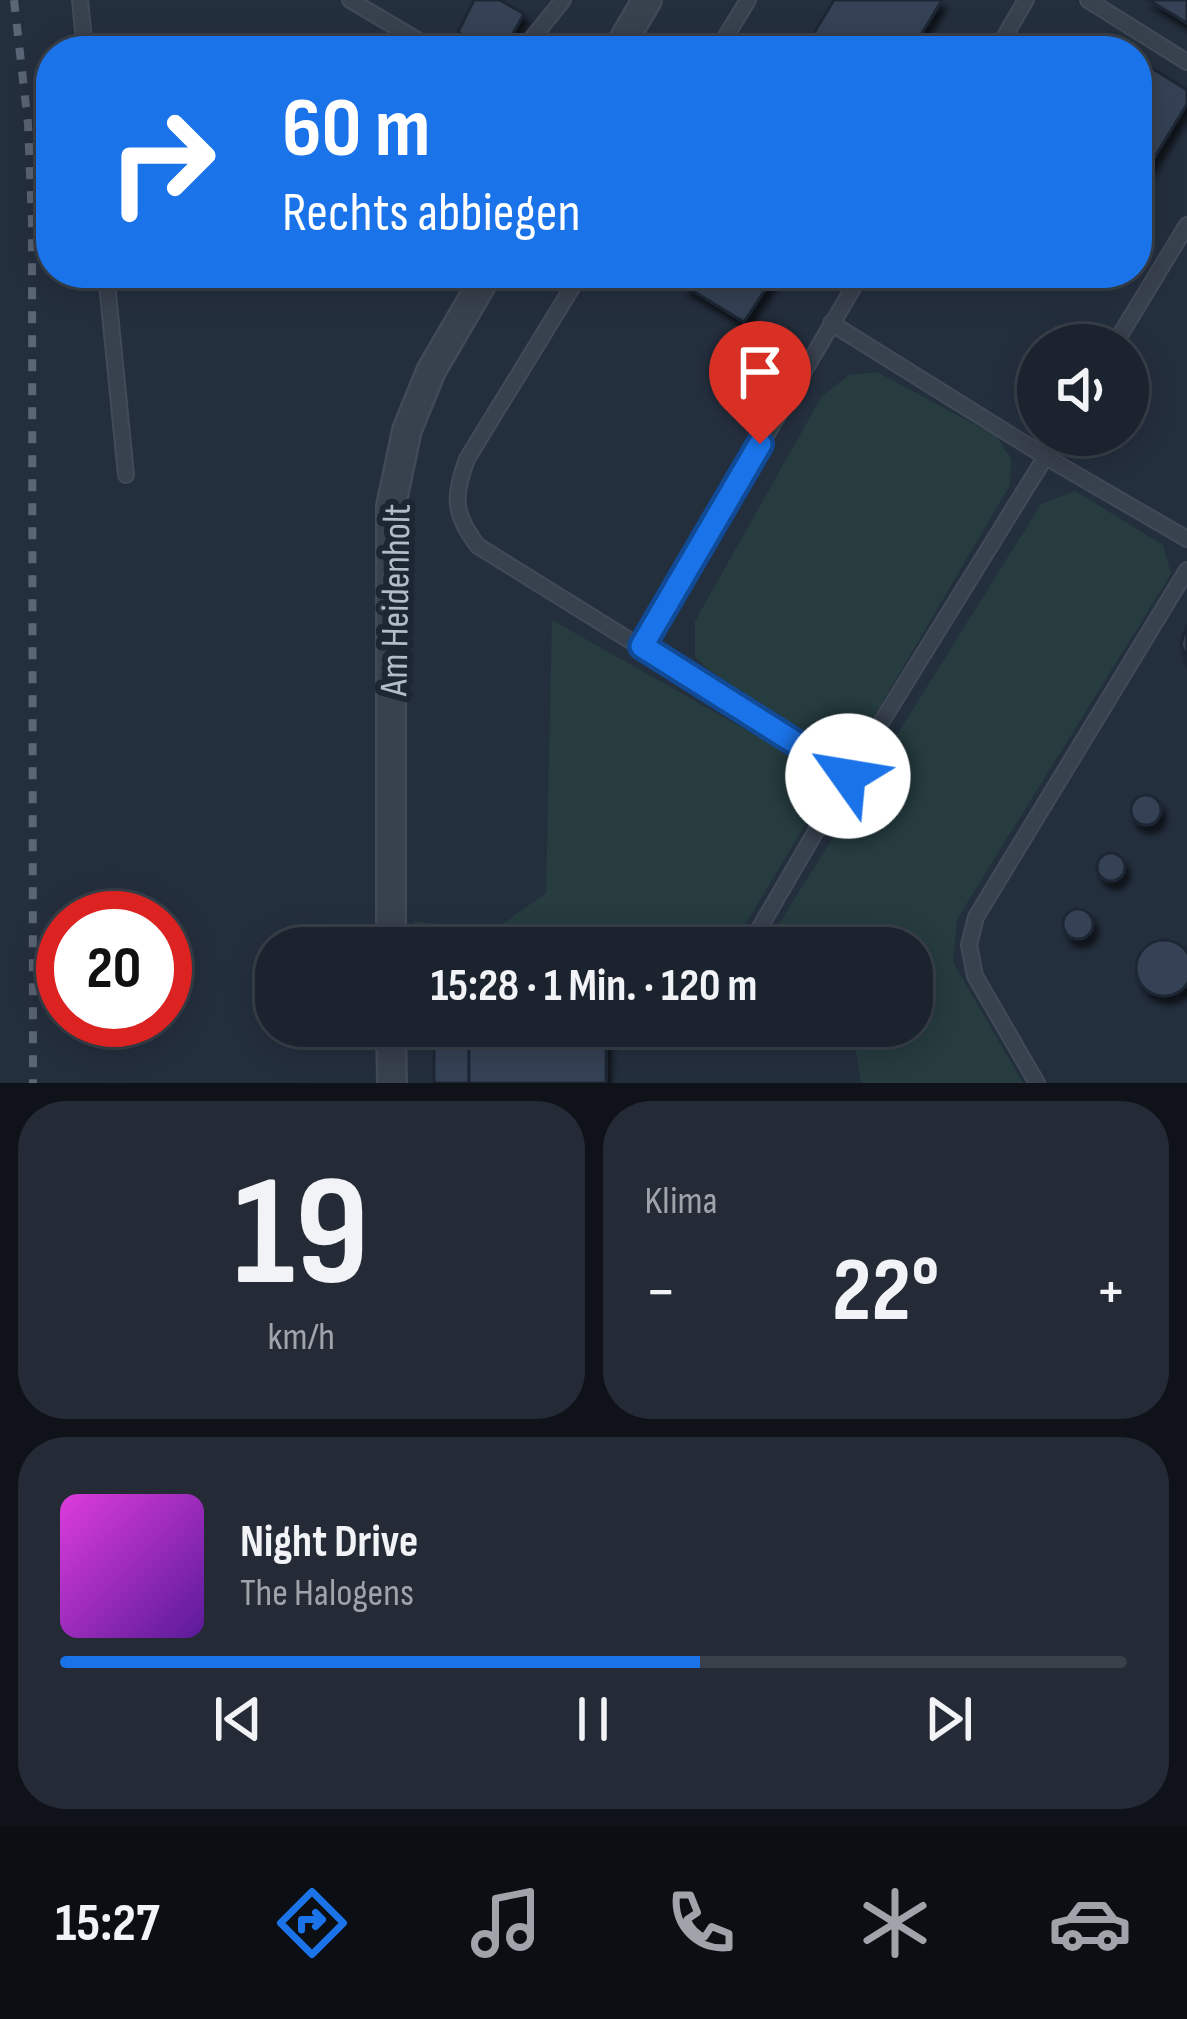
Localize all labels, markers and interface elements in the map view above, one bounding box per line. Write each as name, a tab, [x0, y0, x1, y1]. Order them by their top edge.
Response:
text: 60 m	[282, 79, 430, 180]
icon: right	[84, 84, 240, 240]
text: Rechts abbiegen	[282, 181, 581, 246]
pin	[709, 321, 811, 444]
map controls	[1017, 324, 1149, 456]
button: sound	[1017, 324, 1149, 456]
icon: arrive	[727, 339, 793, 405]
street label: Am Heidenholt	[371, 504, 422, 697]
position arrow	[785, 713, 911, 839]
speed limit sign: 20	[36, 891, 192, 1047]
text: 15:28 · 1 Min. · 120 m	[431, 959, 757, 1014]
text: 19	[234, 1142, 369, 1329]
text: Klima	[645, 1178, 718, 1225]
text: 22°	[832, 1238, 939, 1346]
text: −	[645, 1253, 677, 1332]
text: +	[1095, 1253, 1127, 1332]
text: km/h	[268, 1314, 335, 1361]
text: Night Drive	[240, 1515, 418, 1570]
text: The Halogens	[240, 1570, 414, 1617]
icon: previous	[205, 1686, 271, 1752]
icon: pause	[560, 1686, 626, 1752]
icon: next	[916, 1686, 982, 1752]
icon: directions	[270, 1881, 354, 1965]
icon: music	[464, 1881, 548, 1965]
icon: phone	[659, 1881, 743, 1965]
icon: climate	[853, 1881, 937, 1965]
icon: car	[1048, 1881, 1132, 1965]
text: 15:27	[55, 1891, 159, 1956]

